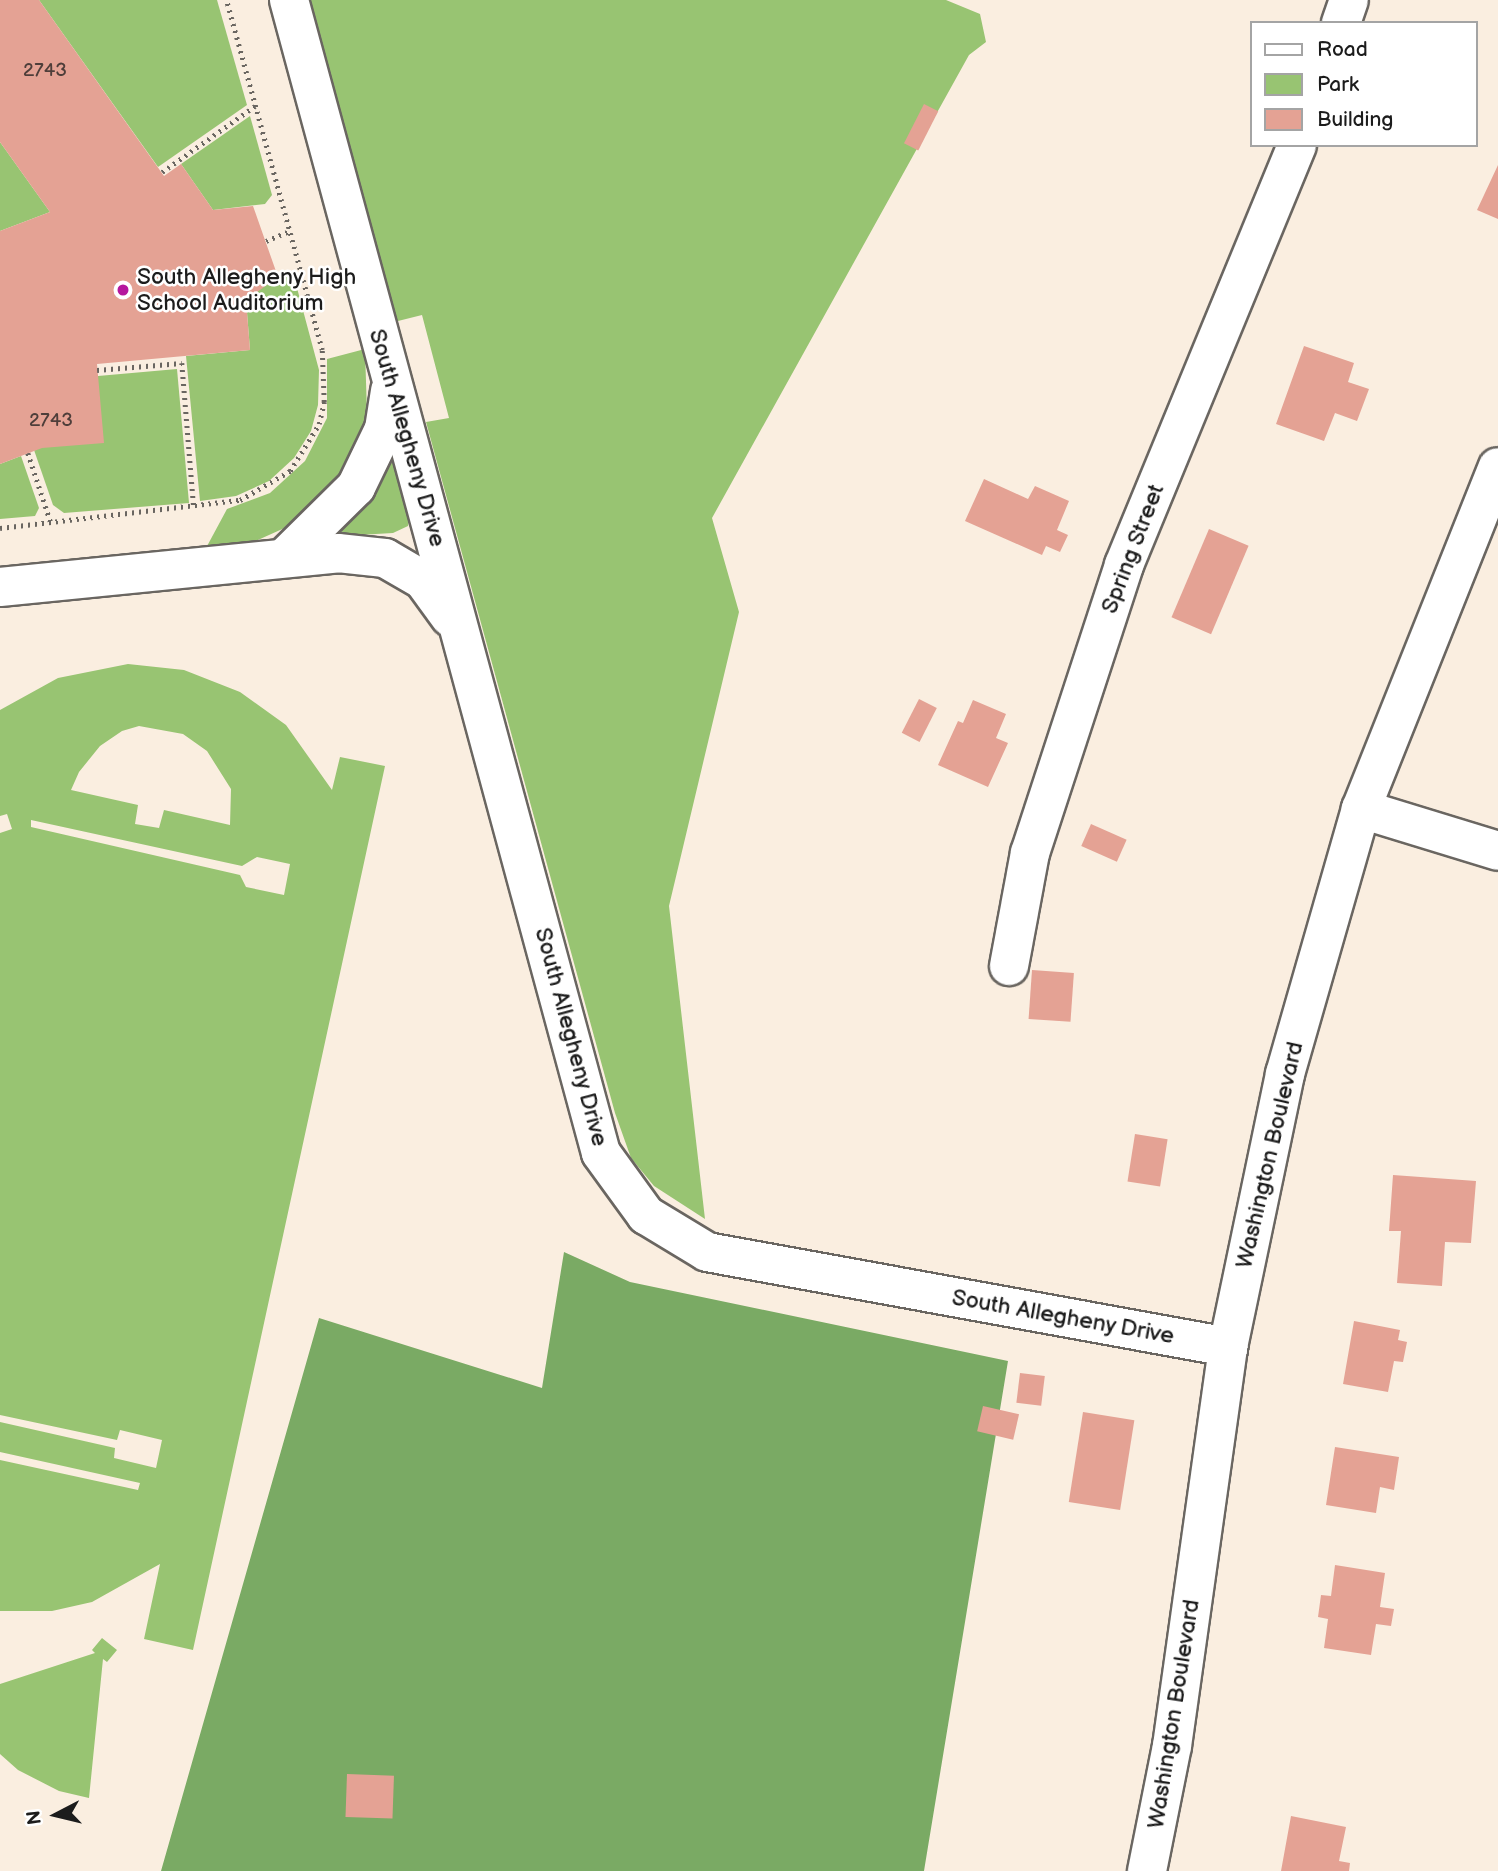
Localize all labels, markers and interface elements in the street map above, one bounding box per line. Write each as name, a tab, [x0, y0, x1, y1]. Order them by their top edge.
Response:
legend	[1250, 21, 1477, 147]
text: Road	[1317, 37, 1368, 62]
house number: 2743	[23, 60, 67, 82]
text: Park	[1317, 72, 1359, 97]
text: Building	[1317, 107, 1393, 132]
place label: South Allegheny High School Auditorium	[137, 263, 358, 317]
marker: South Allegheny High School Auditorium	[115, 282, 131, 298]
street label: South Allegheny Drive	[363, 325, 451, 551]
house number: 2743	[29, 410, 73, 432]
street label: Spring Street	[1096, 480, 1170, 618]
street label: South Allegheny Drive	[528, 924, 614, 1150]
street label: Washington Boulevard	[1230, 1039, 1310, 1271]
street label: South Allegheny Drive	[949, 1284, 1177, 1350]
street label: Washington Boulevard	[1142, 1597, 1206, 1831]
north arrow	[21, 1780, 91, 1850]
text: N	[22, 1809, 47, 1826]

